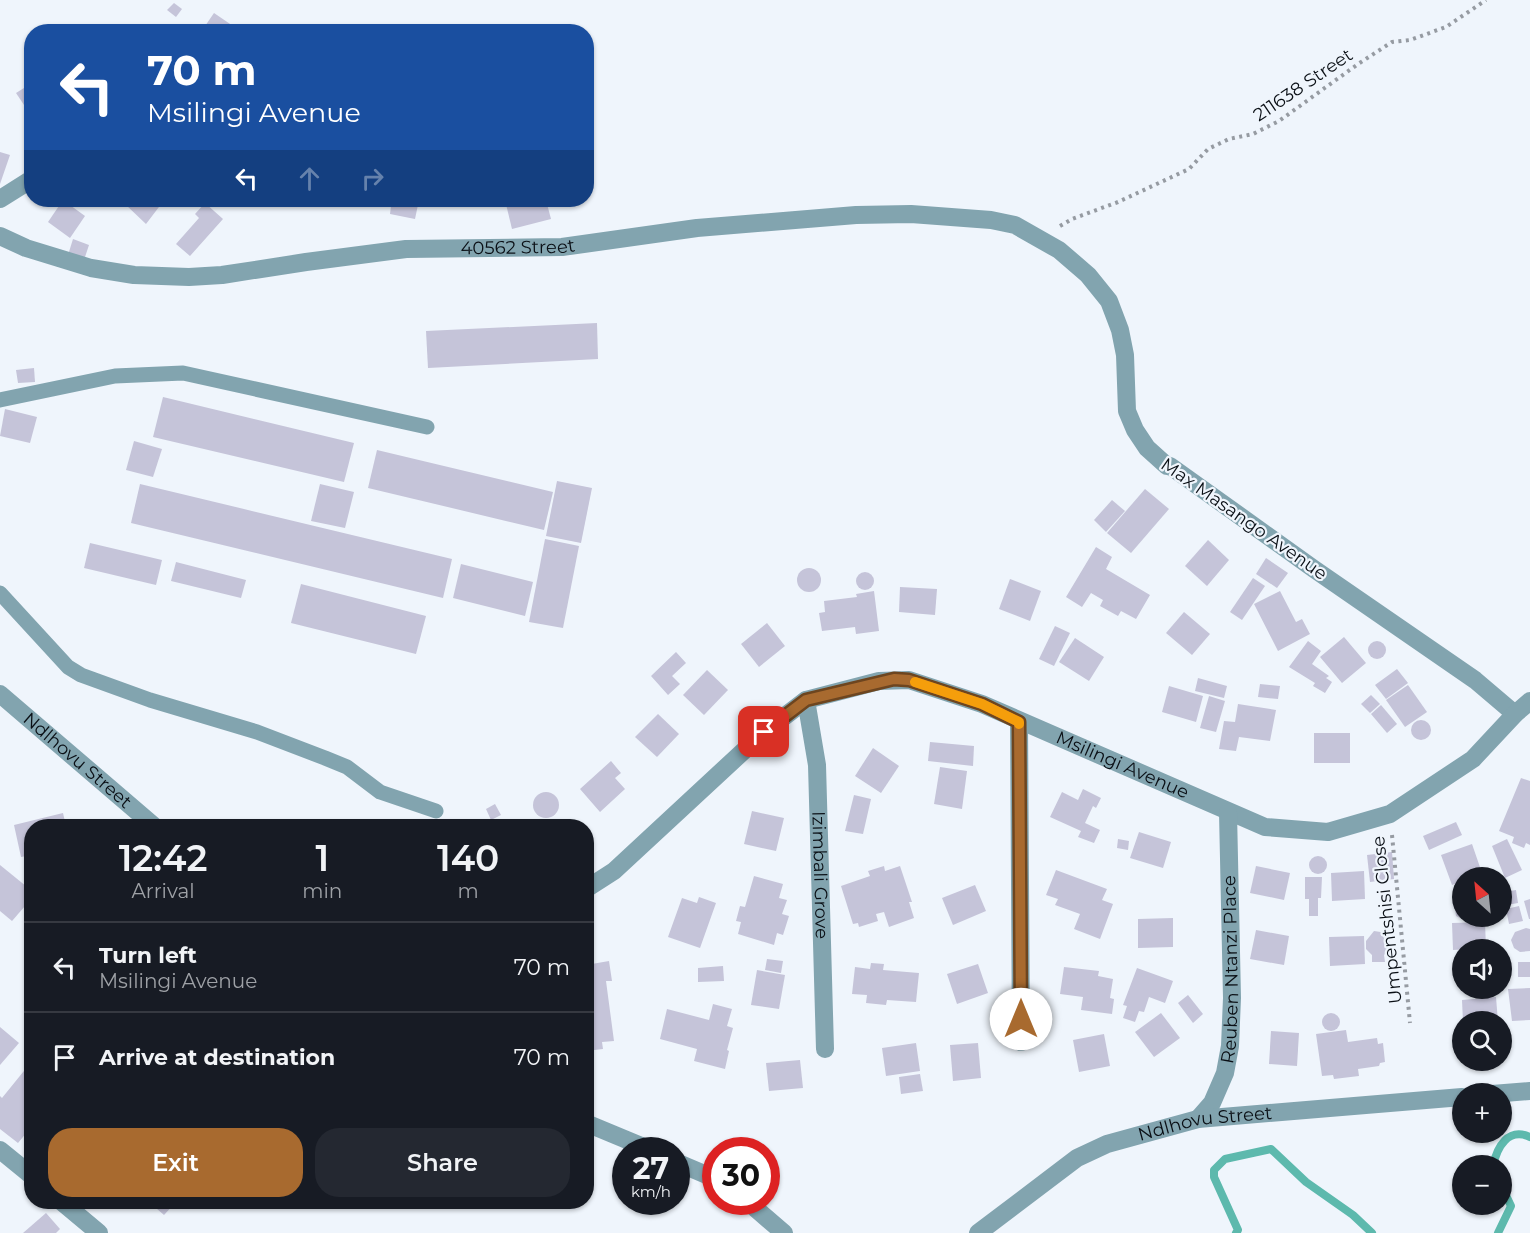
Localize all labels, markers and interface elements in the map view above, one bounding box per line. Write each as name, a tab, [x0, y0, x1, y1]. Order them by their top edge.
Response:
text: 70 m	[147, 44, 257, 96]
street label: 211638 Street	[1249, 44, 1357, 126]
icon: left	[48, 48, 126, 126]
text: Msilingi Avenue	[147, 96, 361, 129]
icon: left	[230, 162, 263, 195]
icon: ahead	[293, 162, 326, 195]
icon: right	[356, 162, 389, 195]
street label: 40562 Street	[461, 234, 576, 259]
street label: Max Masango Avenue	[1157, 453, 1331, 585]
pin	[738, 706, 789, 757]
street label: Ndlhovu Street	[19, 708, 136, 813]
icon: arrive	[747, 715, 780, 748]
street label: Msilingi Avenue	[1053, 727, 1192, 804]
street label: Izimbali Grove	[807, 811, 833, 939]
street label: Umpentshisi Close	[1367, 835, 1407, 1005]
text: 12:42	[119, 836, 208, 880]
text: 1	[315, 836, 329, 880]
text: 140	[437, 836, 499, 880]
north arrow	[1452, 867, 1512, 927]
map controls	[1452, 867, 1512, 1215]
street label: Reuben Ntanzi Place	[1216, 875, 1243, 1065]
text: Arrival	[132, 879, 195, 903]
text: min	[302, 879, 342, 903]
text: m	[458, 879, 479, 903]
button: sound	[1452, 939, 1512, 999]
text: Turn left	[99, 942, 197, 969]
icon: left	[48, 951, 81, 984]
text: 70 m	[514, 954, 570, 981]
text: Msilingi Avenue	[99, 969, 257, 993]
position arrow	[989, 987, 1053, 1051]
button: search	[1452, 1011, 1512, 1071]
icon: arrive	[48, 1041, 81, 1074]
text: Arrive at destination	[99, 1044, 335, 1071]
text: 70 m	[514, 1044, 570, 1071]
button: +	[1452, 1083, 1512, 1143]
street label: Ndlhovu Street	[1136, 1102, 1273, 1146]
button: Exit	[48, 1128, 303, 1197]
button: Share	[315, 1128, 570, 1197]
speed limit sign: 30	[702, 1137, 780, 1215]
text: 27	[633, 1150, 669, 1187]
button: −	[1452, 1155, 1512, 1215]
text: km/h	[631, 1182, 671, 1201]

